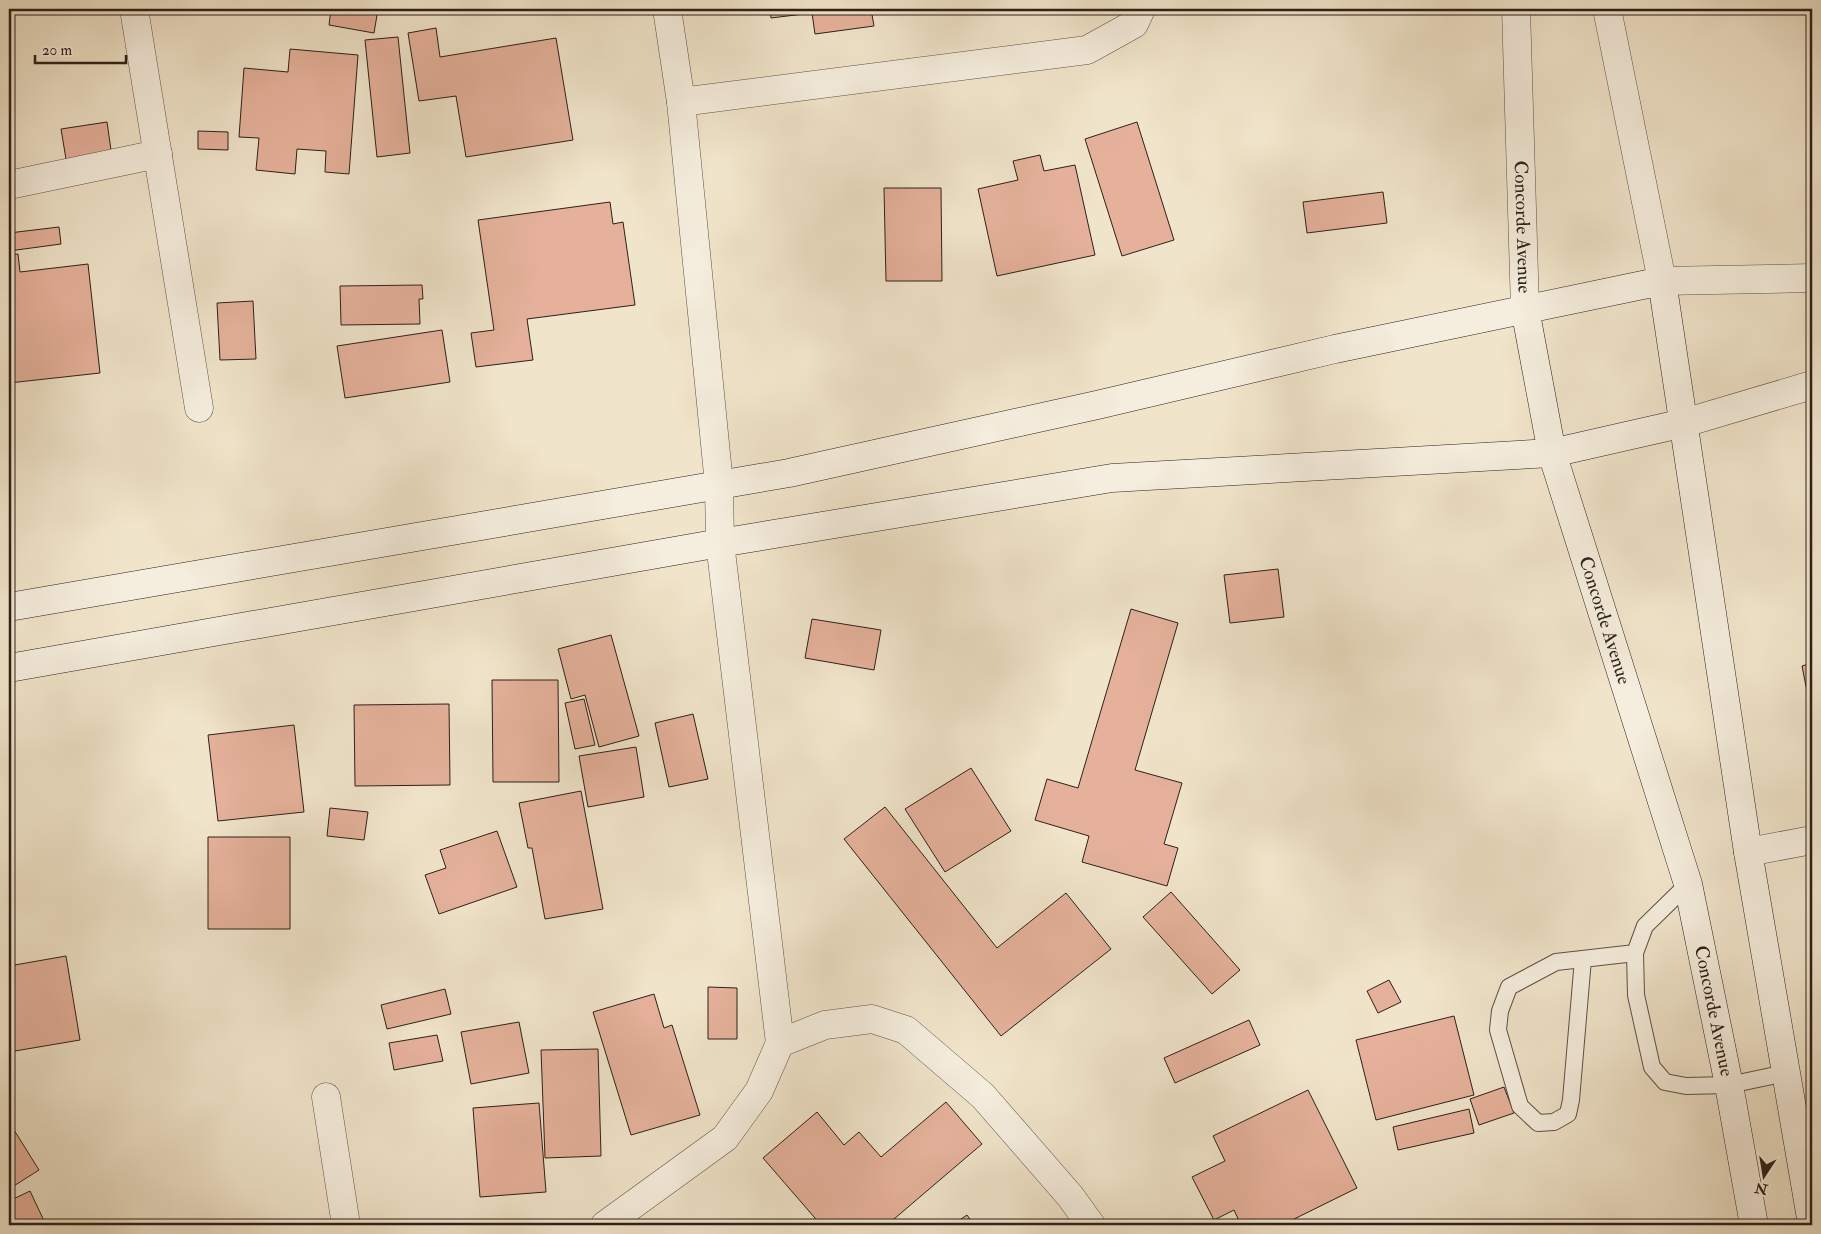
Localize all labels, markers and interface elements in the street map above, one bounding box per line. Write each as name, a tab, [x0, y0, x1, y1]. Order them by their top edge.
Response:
scale bar	[35, 32, 126, 64]
text: 20 m	[42, 41, 72, 60]
street label: Concorde Avenue	[1509, 160, 1537, 294]
street label: Concorde Avenue	[1573, 553, 1636, 687]
street label: Concorde Avenue	[1689, 943, 1739, 1078]
north arrow	[1738, 1152, 1788, 1202]
text: N	[1753, 1179, 1770, 1198]

